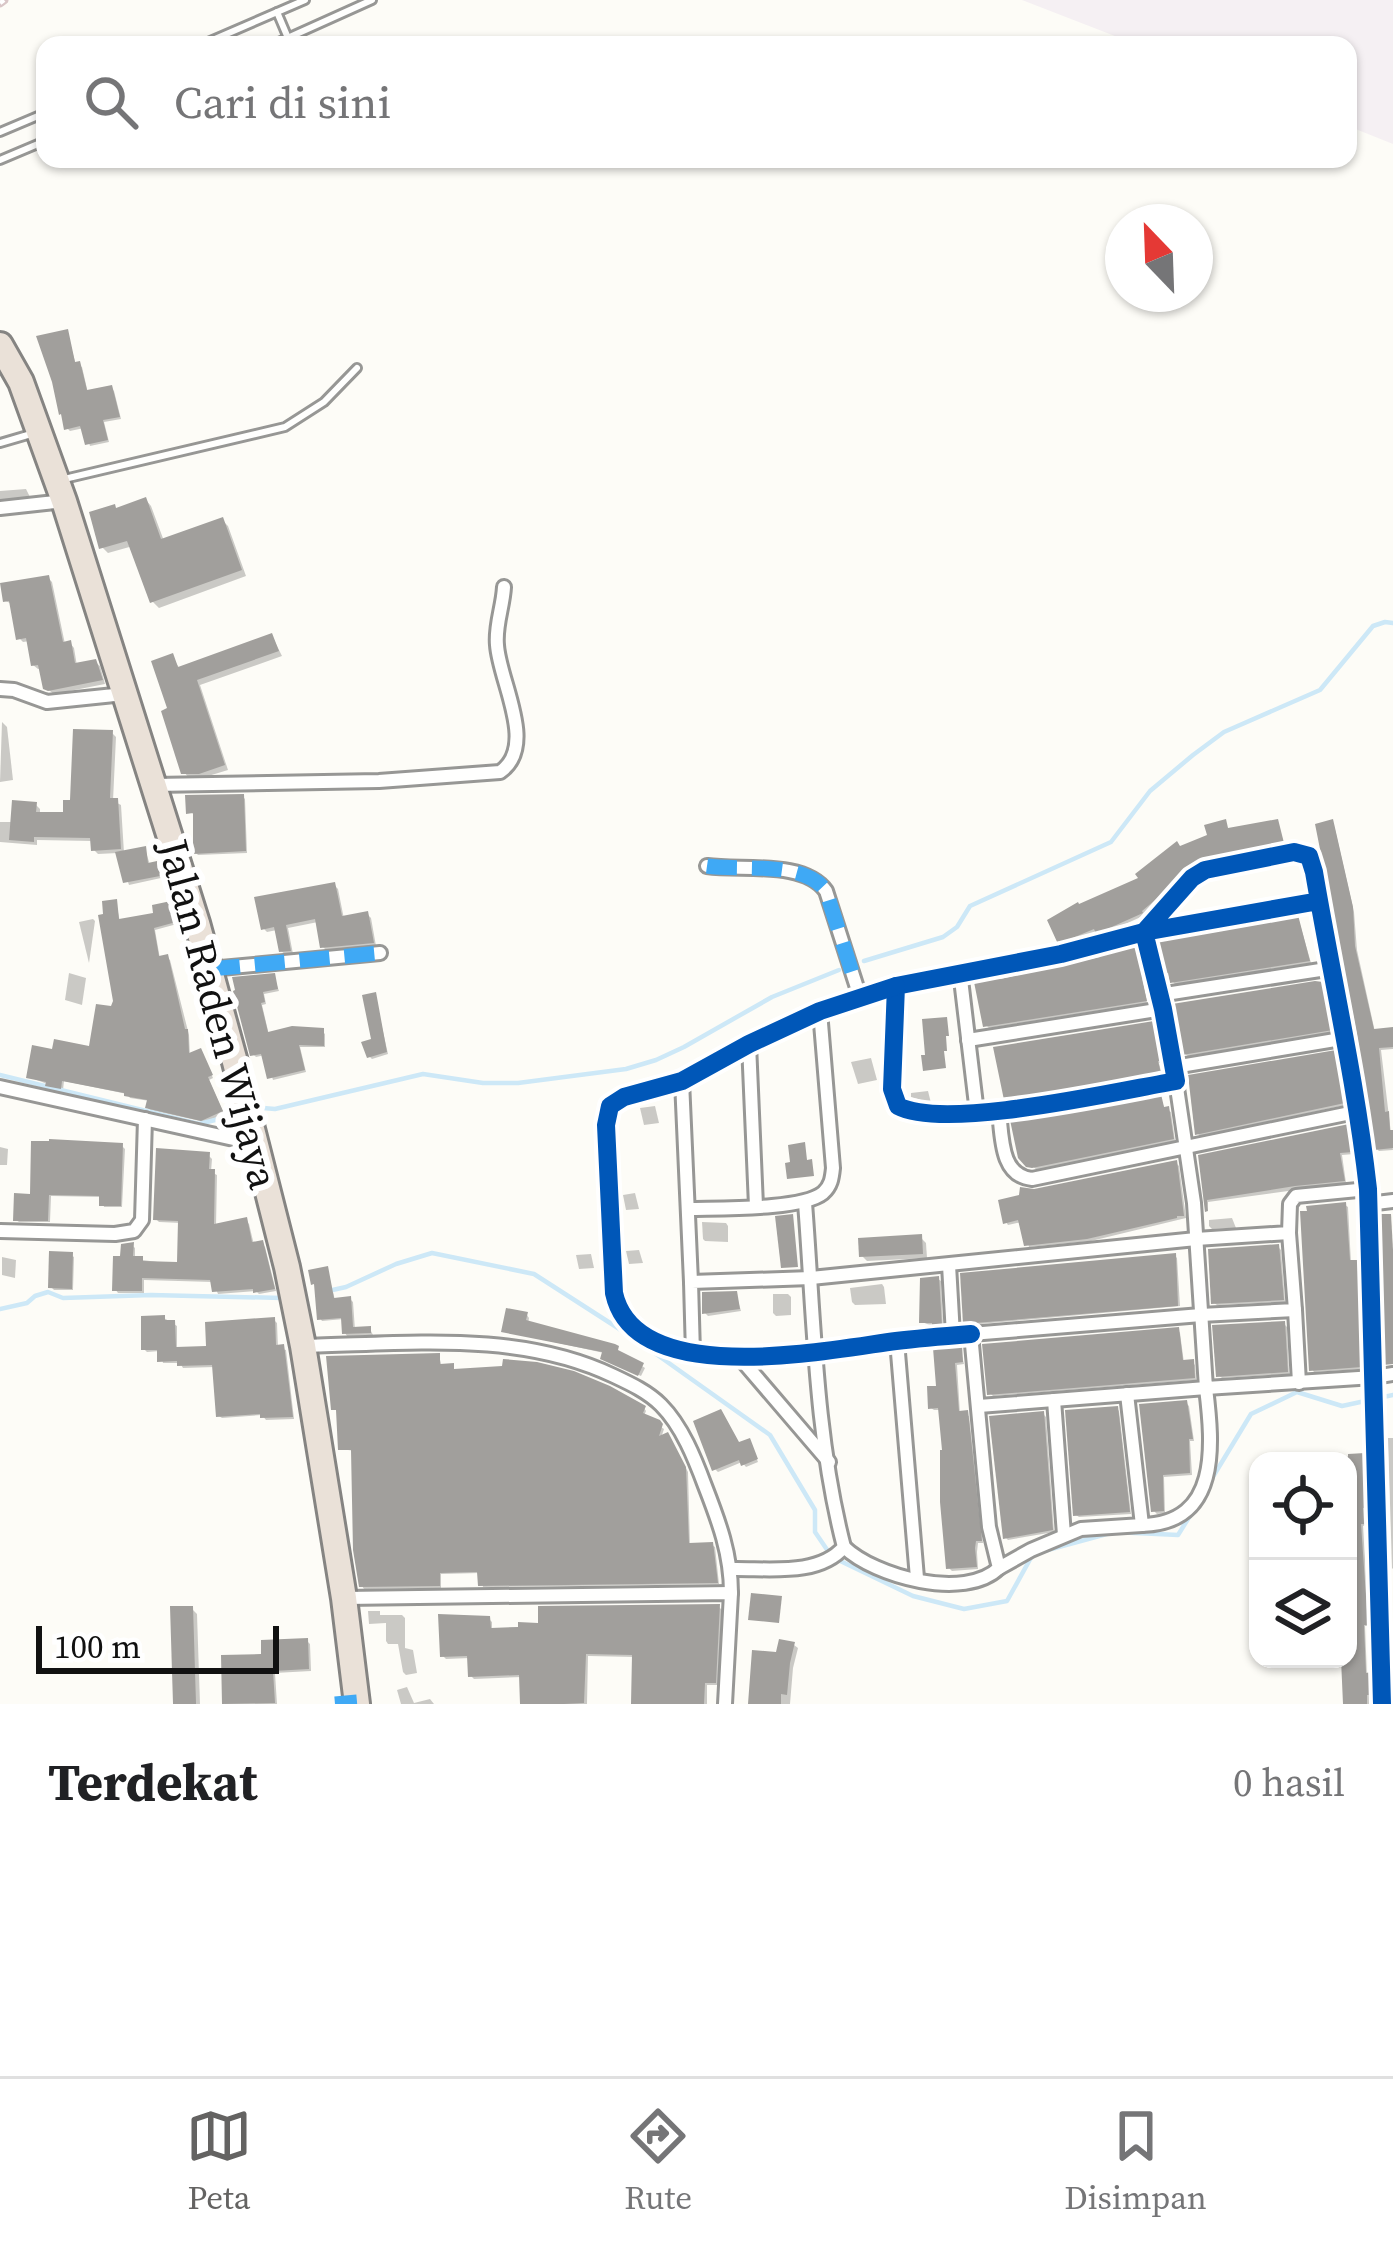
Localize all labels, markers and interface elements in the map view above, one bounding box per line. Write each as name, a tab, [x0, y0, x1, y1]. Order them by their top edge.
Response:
search box	[36, 36, 1357, 168]
icon: search	[78, 69, 144, 135]
text: Cari di sini	[174, 71, 391, 133]
north arrow	[1105, 204, 1213, 312]
street label: Jalan Raden Wijaya	[144, 832, 294, 1196]
map controls	[1249, 1452, 1357, 1668]
button: locate	[1249, 1452, 1357, 1560]
button: layers	[1249, 1560, 1357, 1668]
scale bar	[36, 1620, 279, 1673]
text: 100 m	[54, 1624, 141, 1669]
text: Terdekat	[48, 1747, 257, 1817]
text: 0 hasil	[1233, 1756, 1345, 1809]
tab: Peta	[186, 2103, 252, 2220]
tab: Rute	[624, 2103, 692, 2220]
tab: Disimpan	[1064, 2103, 1207, 2220]

